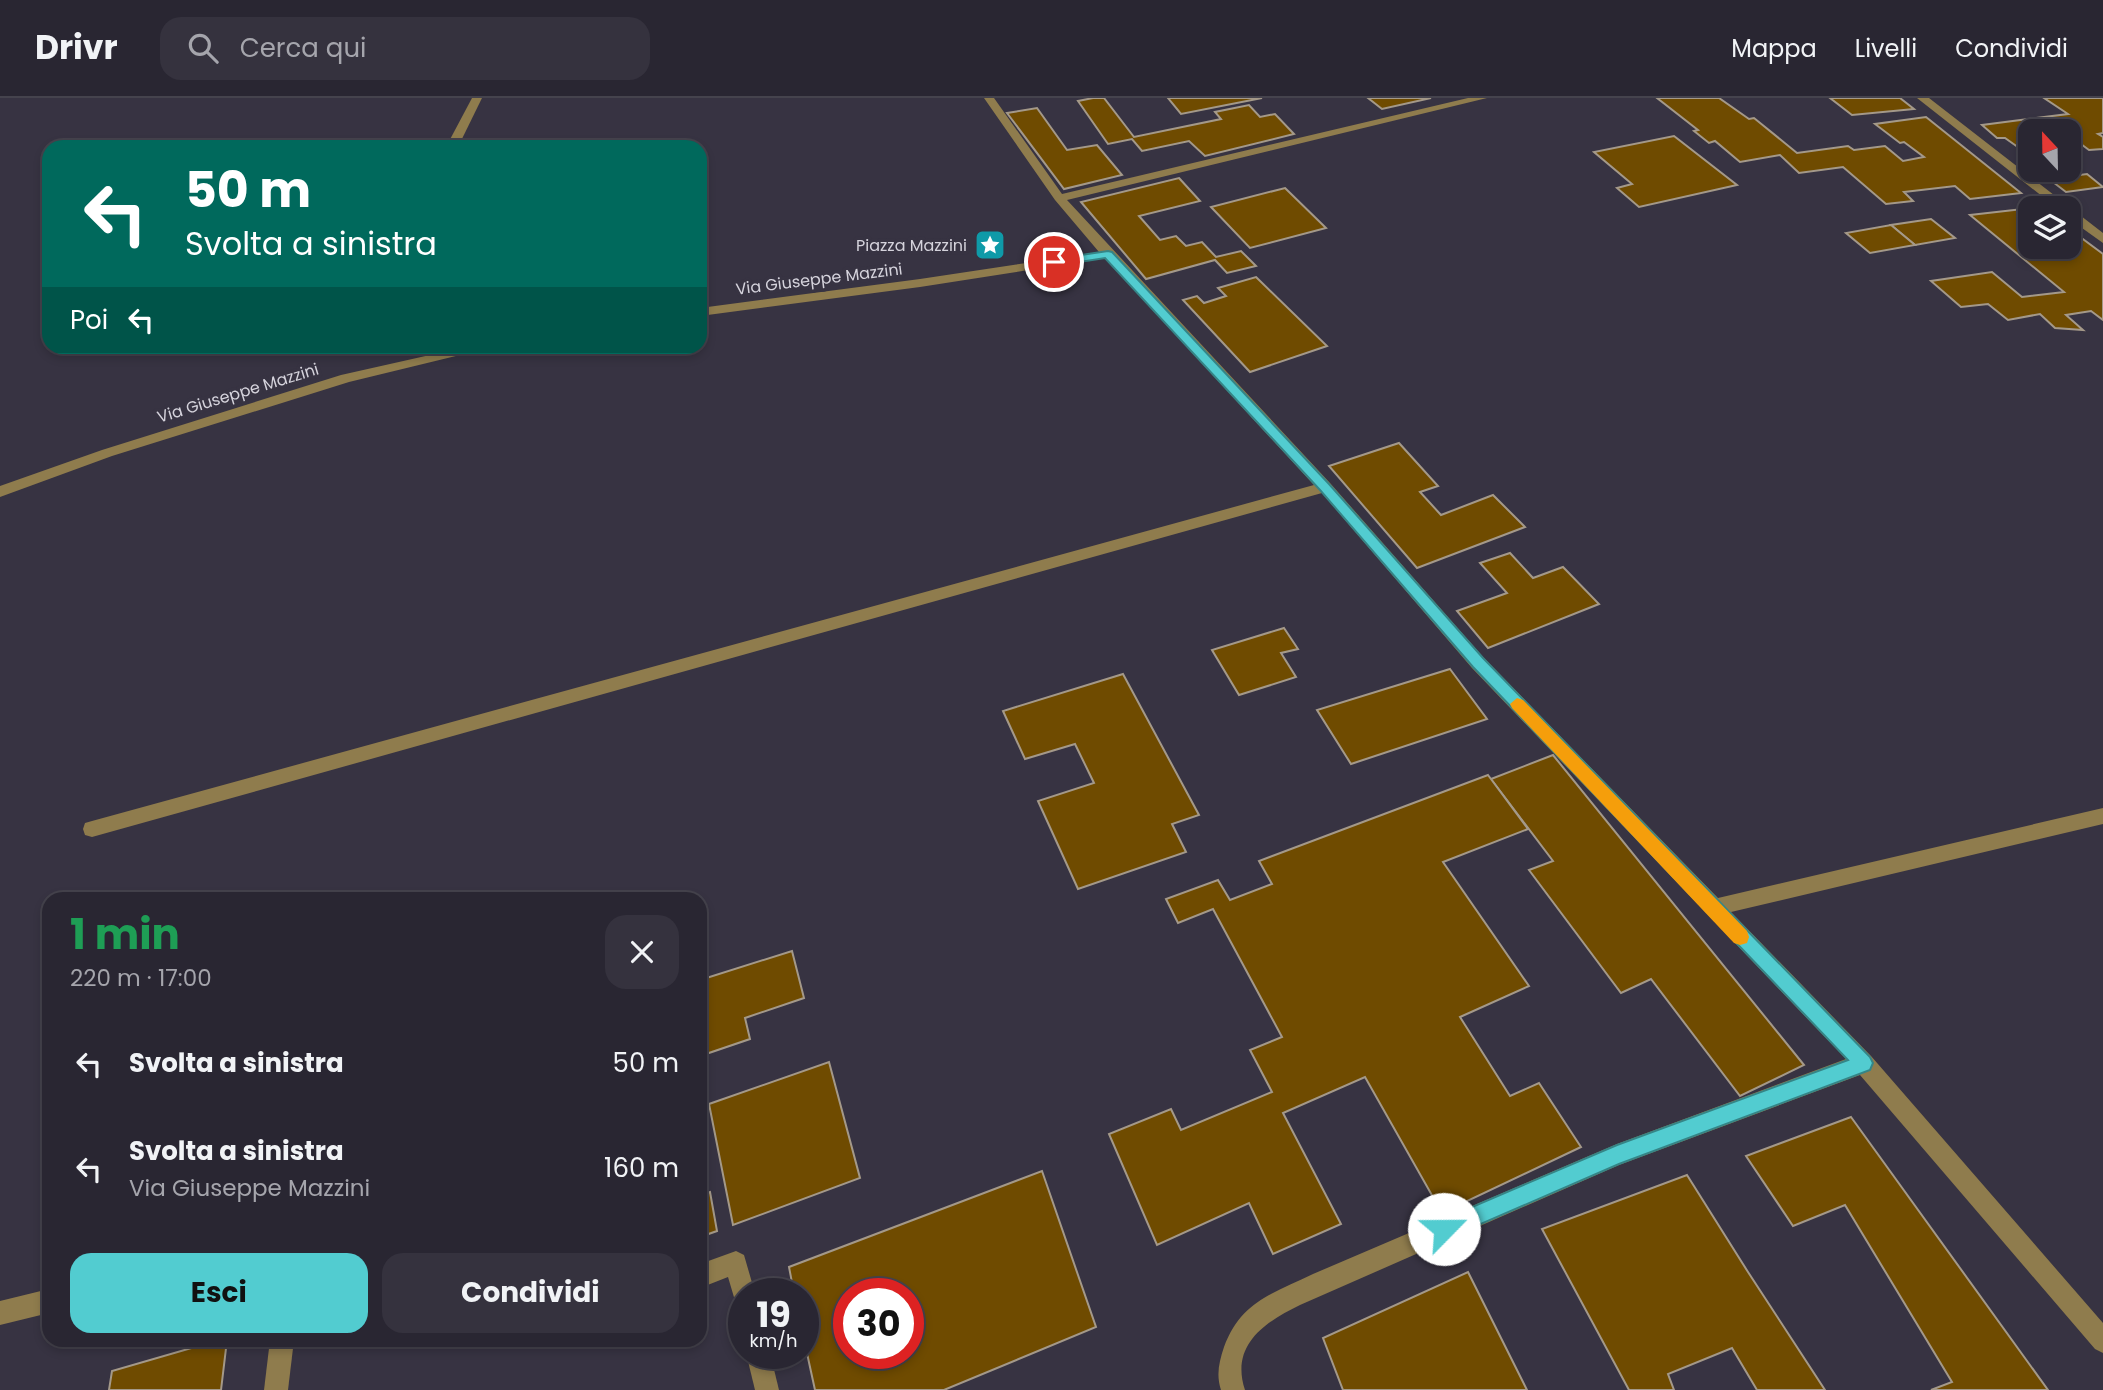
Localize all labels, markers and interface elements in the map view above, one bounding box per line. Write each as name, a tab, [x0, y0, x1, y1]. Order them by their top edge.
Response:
search box	[160, 17, 650, 80]
text: Drivr	[35, 24, 118, 71]
icon: search	[184, 29, 222, 67]
text: Cerca qui	[240, 30, 366, 66]
text: Mappa	[1731, 32, 1817, 65]
text: Livelli	[1855, 32, 1917, 65]
text: Condividi	[1955, 32, 2068, 65]
north arrow	[2018, 119, 2081, 182]
map controls	[2018, 119, 2081, 259]
text: 50 m	[185, 156, 311, 224]
icon: left	[70, 168, 161, 259]
button: layers	[2018, 196, 2081, 259]
text: Svolta a sinistra	[185, 221, 437, 266]
place icon: Piazza Mazzini	[973, 228, 1007, 262]
pin	[1024, 232, 1084, 292]
place label: Piazza Mazzini	[856, 234, 967, 257]
icon: arrive	[1035, 243, 1073, 281]
street label: Via Giuseppe Mazzini	[734, 257, 904, 301]
icon: left	[122, 301, 160, 339]
text: Poi	[70, 302, 108, 338]
street label: Via Giuseppe Mazzini	[154, 357, 322, 429]
text: 1 min	[70, 905, 180, 964]
button: close	[605, 915, 679, 989]
text: 220 m · 17:00	[70, 962, 212, 994]
icon: left	[70, 1045, 108, 1083]
text: Svolta a sinistra	[129, 1045, 344, 1081]
text: 50 m	[613, 1045, 679, 1081]
text: Svolta a sinistra	[129, 1133, 344, 1169]
icon: left	[70, 1150, 108, 1188]
text: 160 m	[604, 1150, 679, 1186]
text: Via Giuseppe Mazzini	[129, 1172, 370, 1204]
position arrow	[1407, 1192, 1481, 1266]
button: Esci	[70, 1253, 368, 1333]
button: Condividi	[382, 1253, 679, 1333]
speed limit sign: 30	[833, 1278, 924, 1369]
text: 19	[756, 1290, 791, 1339]
text: km/h	[750, 1328, 797, 1353]

